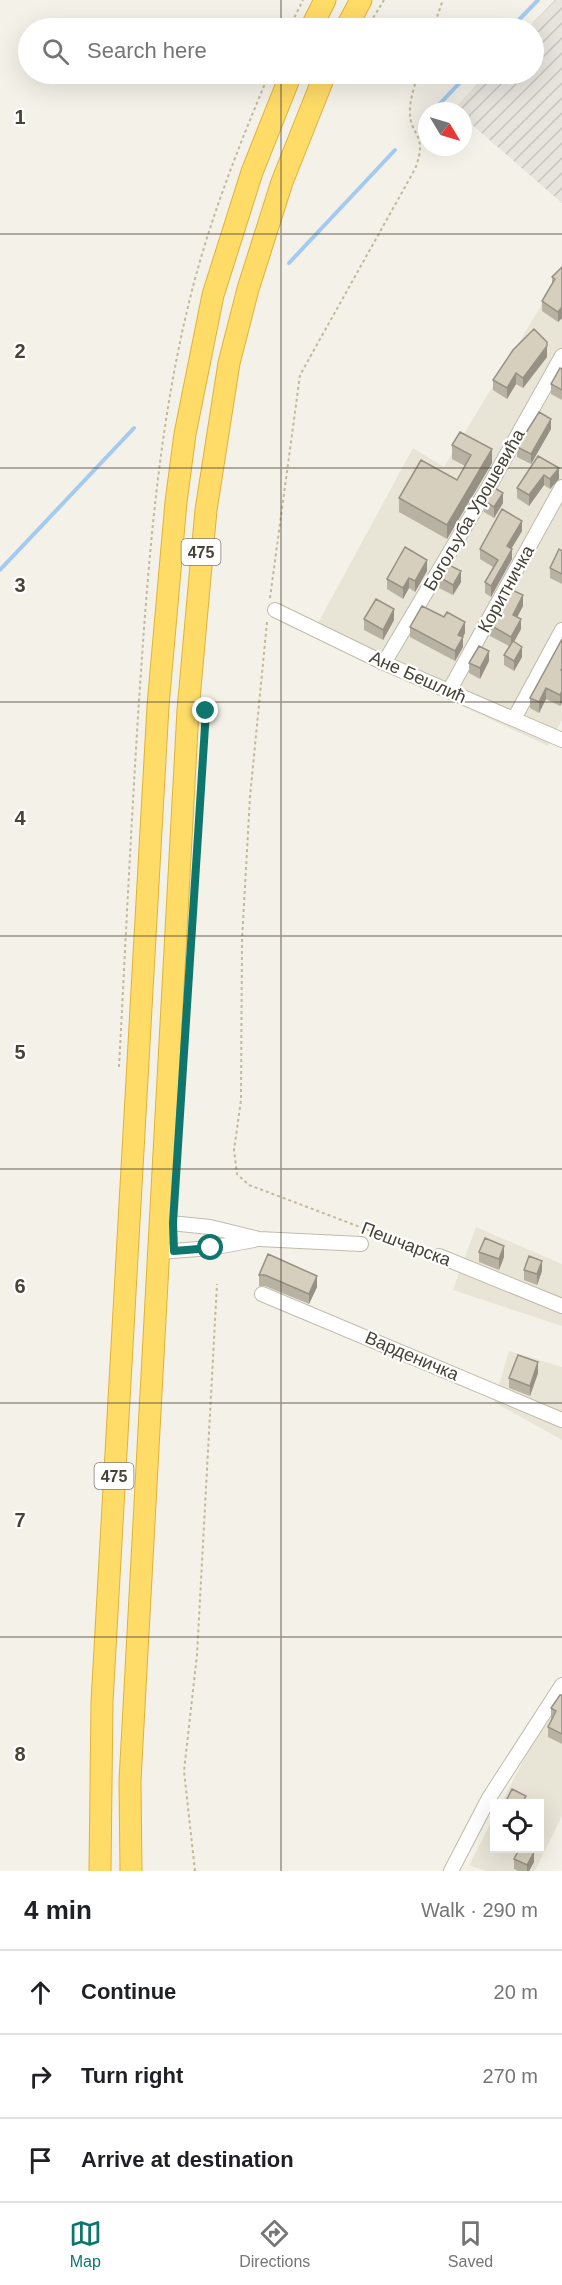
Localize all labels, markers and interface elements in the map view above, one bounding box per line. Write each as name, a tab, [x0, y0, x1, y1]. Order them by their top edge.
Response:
search box	[18, 18, 544, 84]
icon: search	[39, 35, 72, 68]
text: Search here	[87, 38, 207, 63]
north arrow	[418, 102, 472, 156]
text: 1	[14, 106, 26, 128]
text: 2	[14, 340, 26, 362]
street label: Богољуба Урошевића	[420, 425, 529, 594]
road number: 475	[182, 539, 220, 565]
street label: Коритничка	[474, 541, 539, 636]
text: 3	[14, 574, 26, 596]
street label: Ане Бешлић	[367, 647, 469, 707]
route end	[192, 697, 218, 723]
text: 4	[14, 807, 26, 829]
text: 5	[14, 1041, 26, 1063]
street label: Пешчарска	[359, 1218, 454, 1271]
route start	[197, 1234, 223, 1260]
text: 6	[14, 1275, 26, 1297]
street label: Варденичка	[362, 1327, 463, 1385]
road number: 475	[94, 1463, 134, 1489]
text: 7	[14, 1509, 26, 1531]
text: 8	[14, 1743, 26, 1765]
map controls	[490, 1799, 544, 1853]
button: locate	[490, 1799, 544, 1853]
text: 4 min	[24, 1895, 92, 1925]
text: Walk · 290 m	[421, 1899, 538, 1921]
icon: ahead	[24, 1976, 57, 2009]
text: Continue	[81, 1979, 176, 2004]
text: 20 m	[494, 1981, 538, 2003]
icon: right	[24, 2060, 57, 2093]
text: Turn right	[81, 2063, 183, 2088]
text: 270 m	[482, 2065, 538, 2087]
icon: arrive	[24, 2144, 57, 2177]
text: Arrive at destination	[81, 2147, 294, 2172]
tab: Map	[69, 2217, 102, 2271]
tab: Directions	[239, 2217, 310, 2271]
tab: Saved	[448, 2217, 493, 2271]

